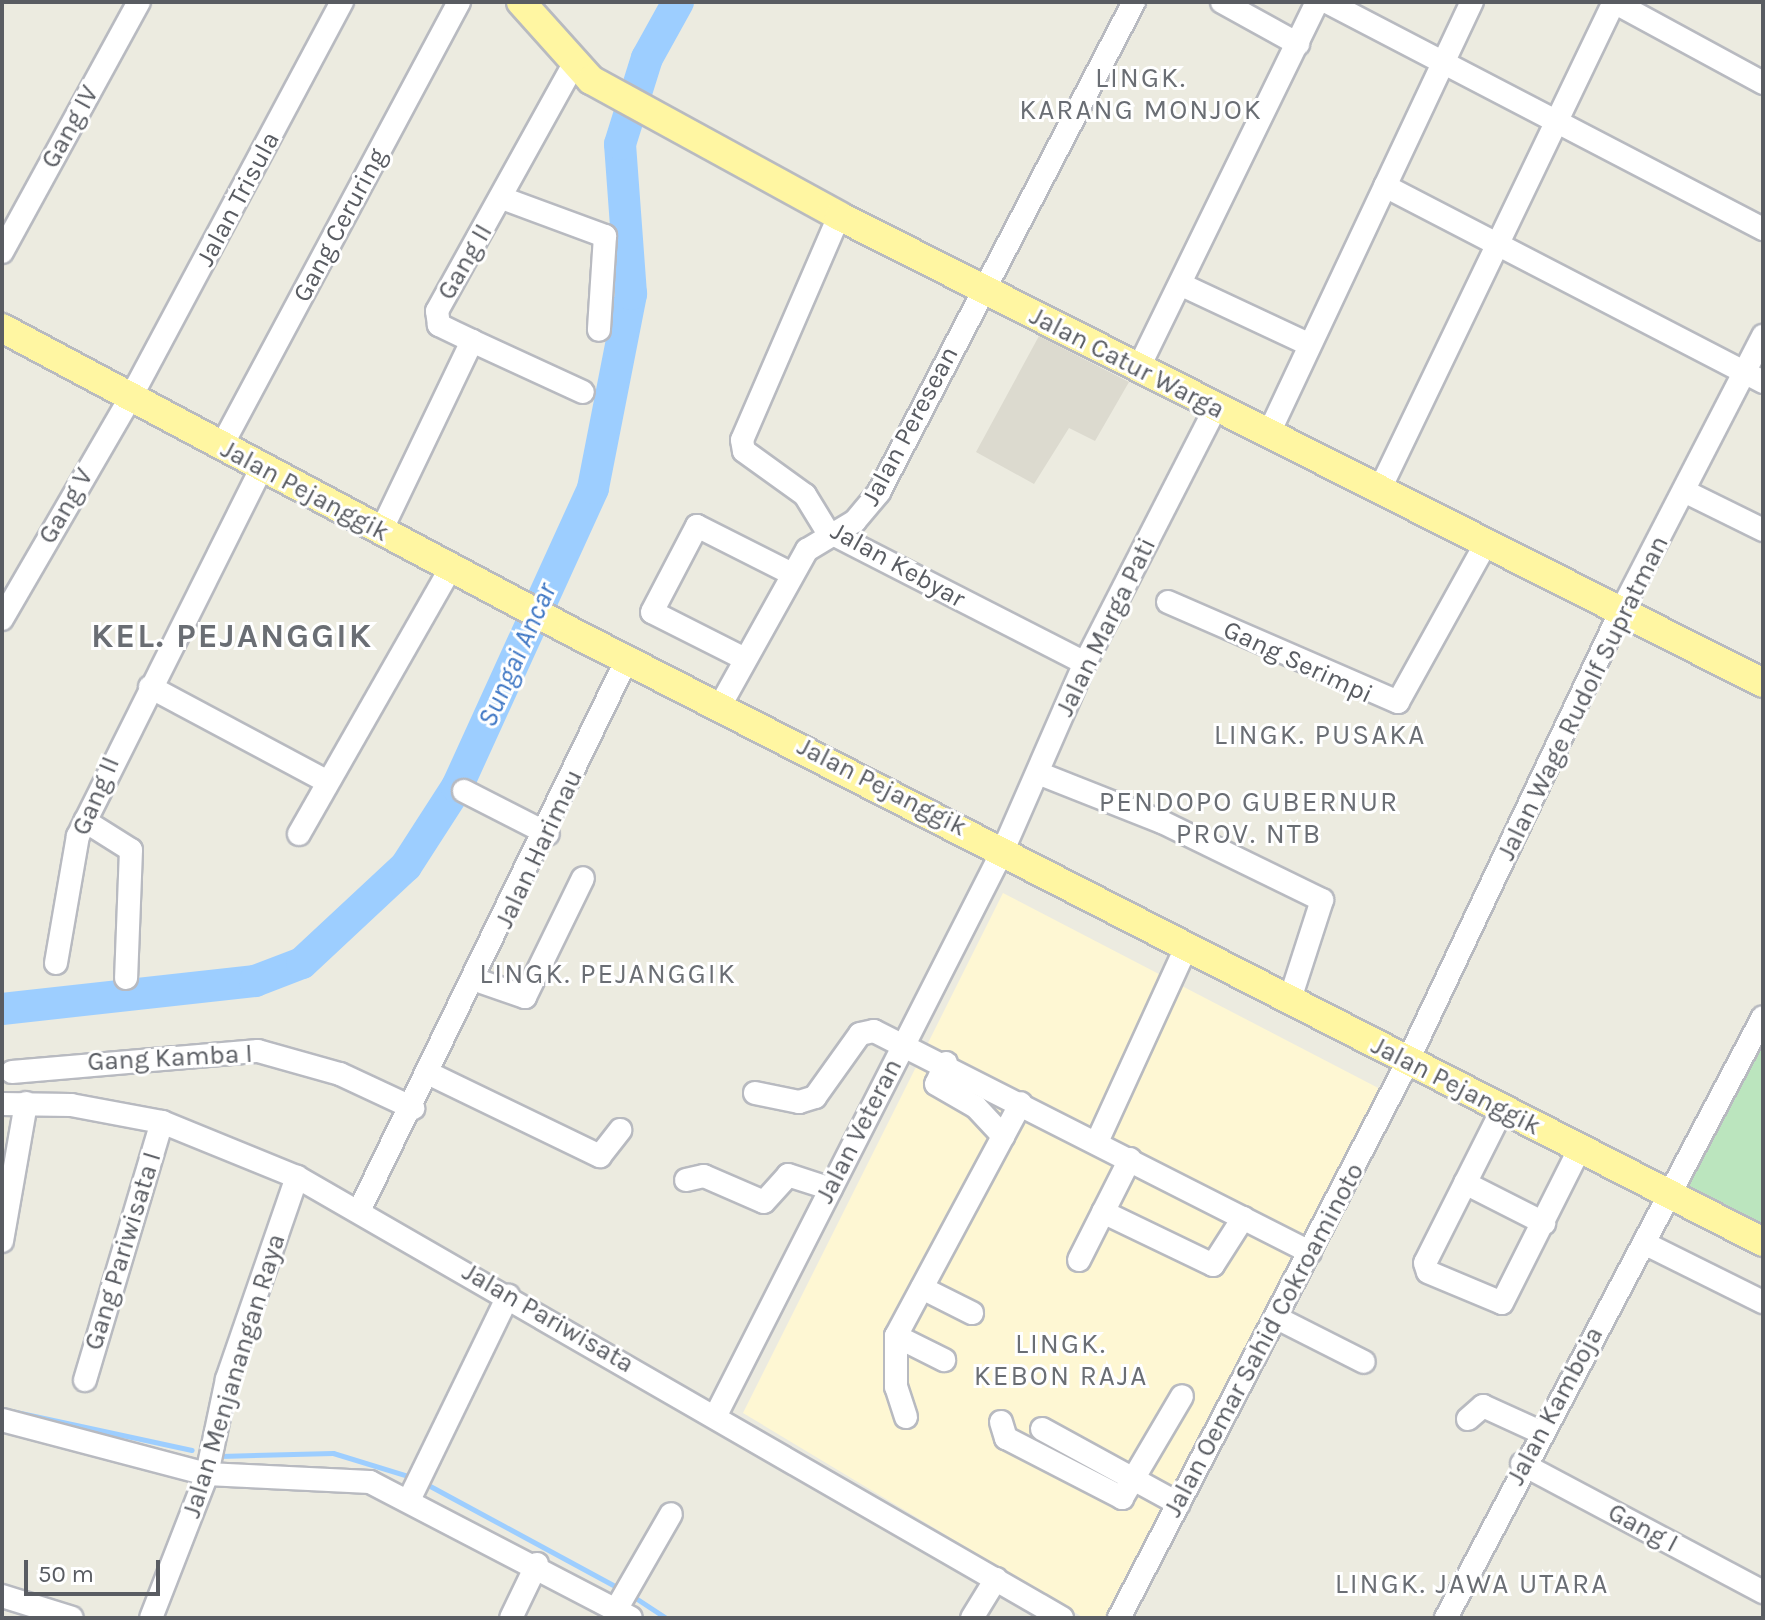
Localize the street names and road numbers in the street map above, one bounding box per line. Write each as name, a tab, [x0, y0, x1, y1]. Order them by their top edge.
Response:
street label: Gang IV	[35, 80, 105, 174]
street label: Jalan Trisula	[190, 127, 286, 271]
street label: Gang Ceruring	[286, 143, 394, 307]
street label: Gang II	[431, 219, 499, 305]
street label: Jalan Catur Warga	[1024, 300, 1230, 426]
street label: Jalan Peresean	[855, 341, 965, 511]
street label: Jalan Pejanggik	[216, 434, 394, 548]
street label: Gang V	[32, 463, 100, 549]
street label: Jalan Kebyar	[825, 515, 971, 615]
street label: Jalan Wage Rudolf Supratman	[1491, 531, 1675, 865]
street label: Jalan Marga Pati	[1049, 533, 1163, 721]
street label: Gang Serimpi	[1218, 614, 1378, 710]
street label: Jalan Pejanggik	[792, 731, 972, 843]
street label: Gang II	[66, 752, 126, 840]
street label: Jalan Harimau	[489, 765, 589, 933]
street label: Jalan Pejanggik	[1366, 1030, 1546, 1142]
street label: Gang Kamba I	[87, 1038, 253, 1078]
street label: Jalan Veteran	[809, 1054, 909, 1208]
street label: Gang Pariwisata I	[78, 1148, 168, 1354]
street label: Jalan Oemar Sahid Cokroaminoto	[1157, 1158, 1371, 1522]
street label: Jalan Menjanangan Raya	[176, 1230, 292, 1522]
street label: Jalan Pariwisata	[457, 1256, 639, 1380]
street label: Jalan Kamboja	[1500, 1322, 1610, 1490]
street label: Gang I	[1603, 1497, 1683, 1559]

